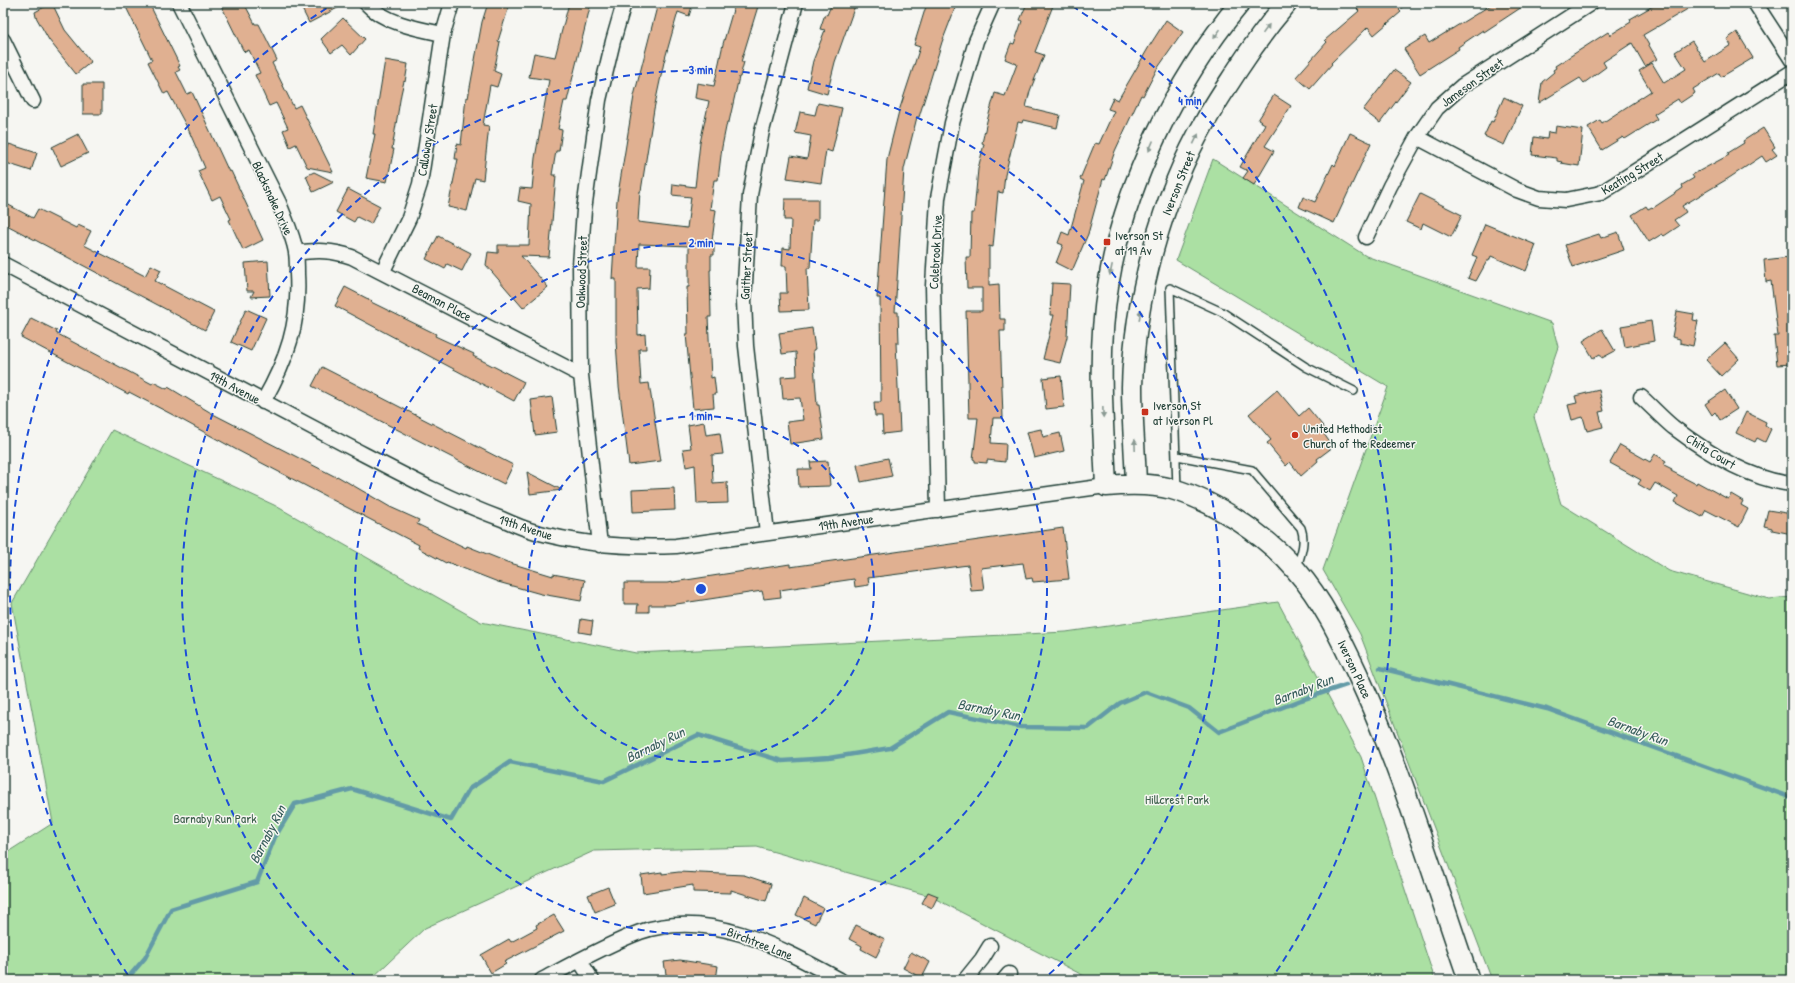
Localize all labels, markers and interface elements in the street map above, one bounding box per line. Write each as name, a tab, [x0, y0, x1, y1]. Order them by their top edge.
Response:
one-way arrow	[1262, 24, 1270, 34]
one-way arrow	[1213, 29, 1221, 40]
street label: Jameson Street	[1437, 53, 1507, 111]
text: 3 min	[689, 61, 714, 78]
text: 4 min	[1178, 92, 1202, 109]
street label: Calloway Street	[412, 102, 442, 177]
one-way arrow	[1193, 133, 1199, 145]
one-way arrow	[1148, 141, 1154, 153]
street label: Keating Street	[1598, 147, 1667, 199]
street label: Iverson Street	[1157, 148, 1199, 218]
street label: Blacksnake Drive	[248, 158, 298, 238]
street label: Colebrook Drive	[924, 214, 946, 290]
place label: Iverson St at 19 Av	[1115, 226, 1164, 259]
street label: Gaither Street	[735, 231, 757, 300]
text: 2 min	[689, 234, 714, 251]
street label: Oakwood Street	[571, 235, 591, 309]
marker: Iverson St at 19 Av	[1102, 237, 1112, 247]
one-way arrow	[1108, 264, 1114, 276]
street label: Beaman Place	[409, 279, 475, 325]
one-way arrow	[1137, 309, 1143, 321]
street label: 19th Avenue	[206, 366, 264, 408]
place label: Iverson St at Iverson Pl	[1153, 396, 1213, 429]
one-way arrow	[1100, 406, 1107, 418]
text: 1 min	[689, 407, 713, 424]
marker: Iverson St at Iverson Pl	[1140, 407, 1150, 417]
place label: United Methodist Church of the Redeemer	[1303, 419, 1416, 452]
street label: Chita Court	[1683, 429, 1740, 473]
marker: United Methodist Church of the Redeemer	[1290, 430, 1300, 440]
one-way arrow	[1131, 439, 1138, 451]
street label: 19th Avenue	[817, 509, 875, 535]
street label: 19th Avenue	[497, 510, 555, 544]
centre of rings	[694, 582, 708, 596]
street label: Iverson Place	[1334, 637, 1376, 701]
water label: Barnaby Run	[1270, 668, 1338, 710]
water label: Barnaby Run	[956, 694, 1023, 726]
water label: Barnaby Run	[1605, 710, 1672, 751]
water label: Barnaby Run	[623, 721, 689, 767]
park label: Hillcrest Park	[1145, 790, 1210, 808]
water label: Barnaby Run	[244, 800, 291, 867]
park label: Barnaby Run Park	[173, 809, 257, 827]
street label: Birchtree Lane	[725, 922, 795, 964]

